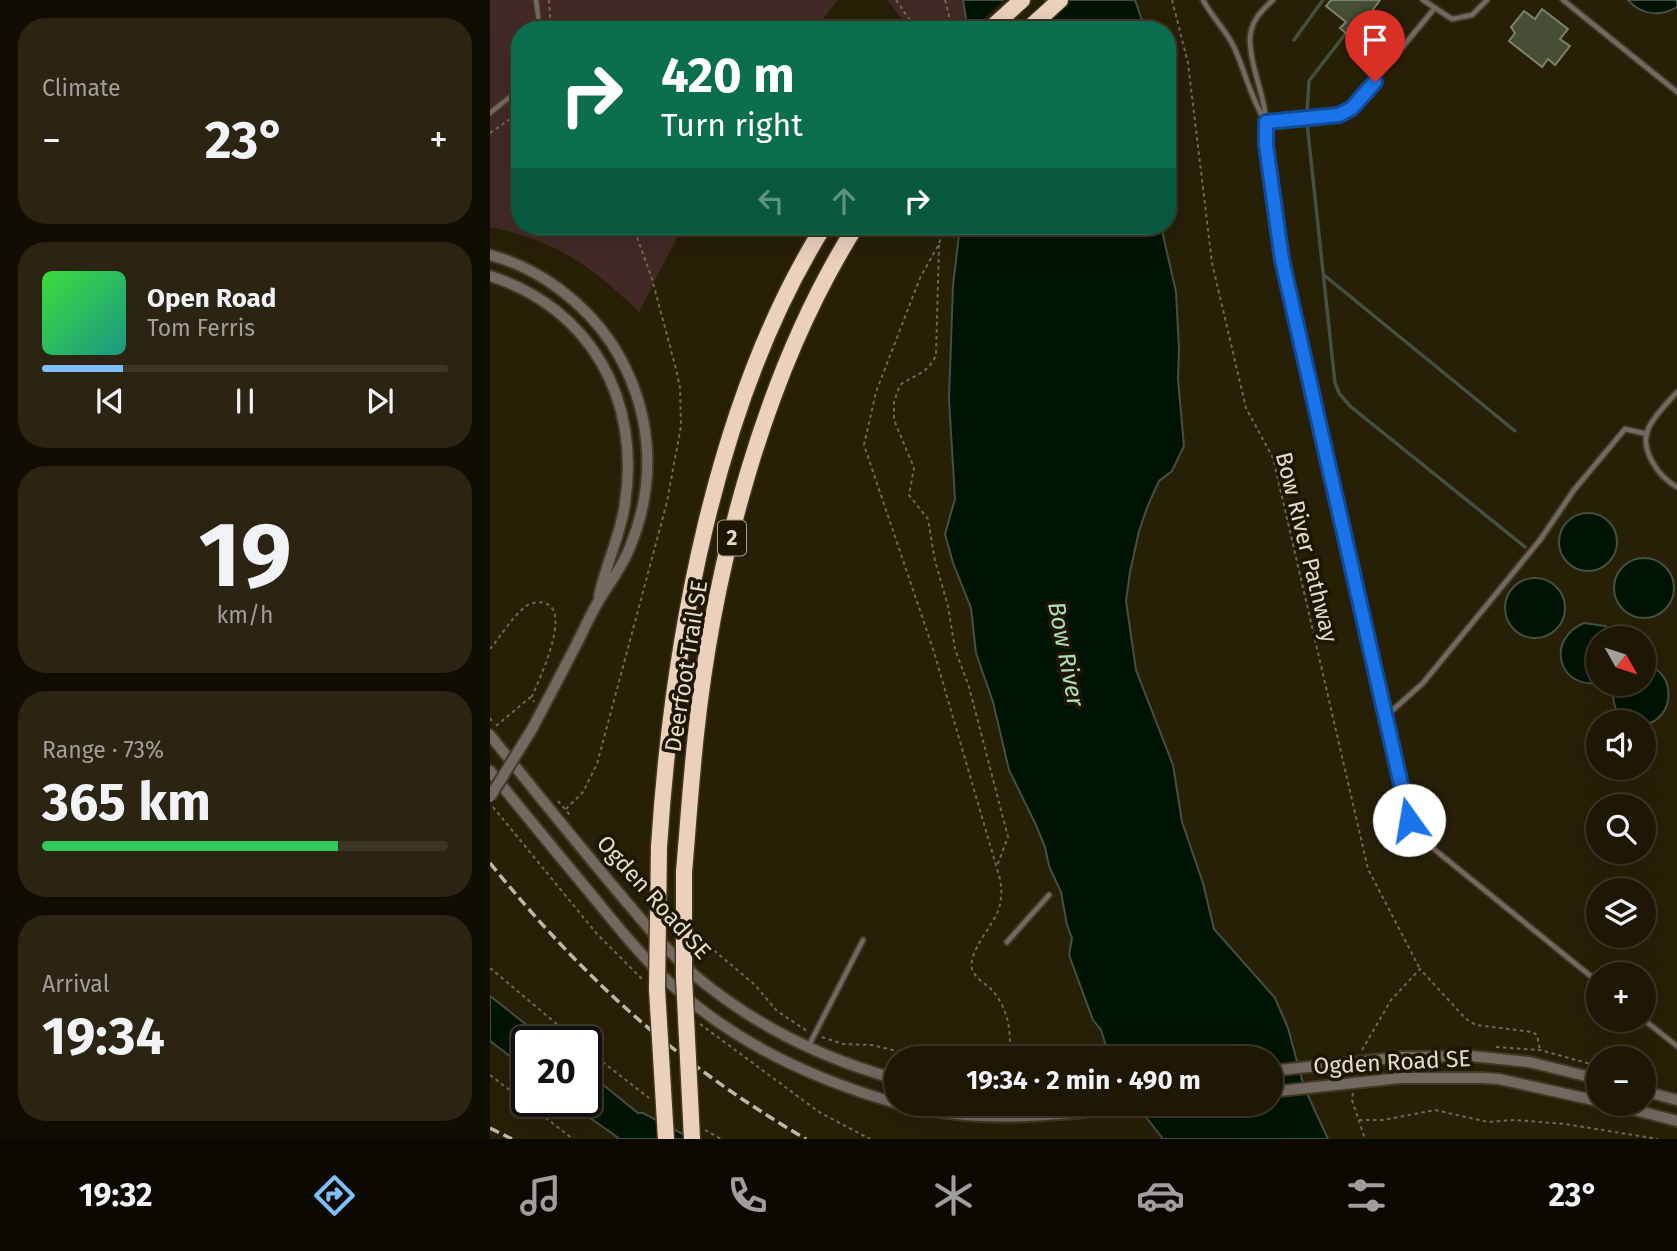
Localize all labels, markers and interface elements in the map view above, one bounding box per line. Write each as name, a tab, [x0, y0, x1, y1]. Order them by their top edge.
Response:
pin	[1345, 10, 1405, 82]
icon: arrive	[1356, 21, 1394, 59]
text: 420 m	[661, 46, 795, 105]
icon: right	[546, 49, 637, 140]
text: Climate	[42, 74, 121, 102]
text: Turn right	[661, 106, 803, 144]
text: 23°	[205, 109, 285, 172]
text: −	[42, 117, 61, 163]
text: +	[429, 117, 448, 163]
icon: left	[752, 182, 790, 220]
icon: ahead	[825, 182, 863, 220]
icon: right	[898, 182, 936, 220]
text: Open Road	[147, 283, 276, 314]
text: Tom Ferris	[147, 314, 255, 342]
icon: previous	[91, 382, 129, 420]
icon: pause	[226, 382, 264, 420]
icon: next	[361, 382, 399, 420]
street label: Bow River Pathway	[1270, 449, 1344, 646]
text: 19	[198, 501, 292, 610]
road number: 2	[718, 520, 746, 556]
street label: Deerfoot Trail SE	[659, 578, 713, 754]
water label: Bow River	[1042, 599, 1090, 709]
text: km/h	[217, 601, 273, 629]
north arrow	[1586, 626, 1656, 696]
map controls	[1586, 626, 1656, 1116]
button: sound	[1586, 710, 1656, 780]
text: Range · 73%	[42, 736, 164, 764]
text: 365 km	[42, 771, 211, 834]
position arrow	[1372, 783, 1446, 857]
button: search	[1586, 794, 1656, 864]
street label: Ogden Road SE	[591, 829, 717, 965]
button: layers	[1586, 878, 1656, 948]
button: +	[1586, 962, 1656, 1032]
text: Arrival	[42, 970, 109, 998]
text: 19:34	[42, 1005, 165, 1068]
speed limit sign: 20	[511, 1026, 602, 1117]
street label: Ogden Road SE	[1313, 1044, 1471, 1080]
button: −	[1586, 1046, 1656, 1116]
text: 19:34 · 2 min · 490 m	[966, 1065, 1201, 1096]
icon: directions	[310, 1171, 359, 1220]
icon: music	[516, 1171, 565, 1220]
icon: phone	[723, 1171, 772, 1220]
icon: climate	[929, 1171, 978, 1220]
icon: car	[1136, 1171, 1185, 1220]
icon: filters	[1342, 1171, 1391, 1220]
text: 19:32	[79, 1176, 153, 1214]
text: 23°	[1548, 1176, 1598, 1214]

